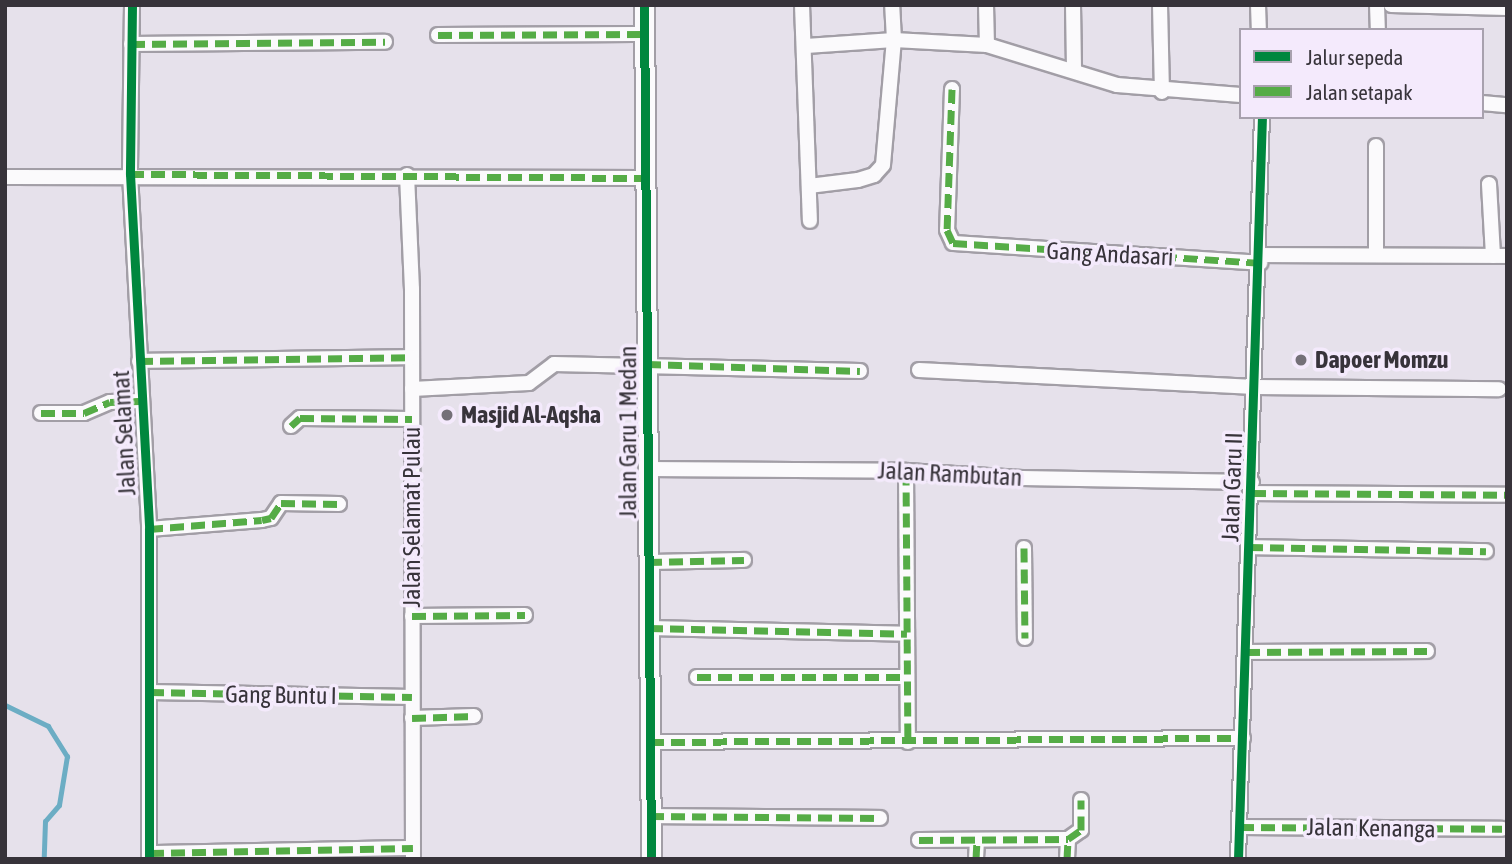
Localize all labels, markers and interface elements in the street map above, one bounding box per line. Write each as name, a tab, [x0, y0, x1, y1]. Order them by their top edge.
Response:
legend	[1239, 28, 1484, 119]
text: Jalur sepeda	[1306, 45, 1403, 69]
text: Jalan setapak	[1306, 80, 1413, 104]
street label: Gang Andasari	[1046, 236, 1174, 272]
street label: Jalan Garu 1 Medan	[614, 346, 642, 518]
place label: Dapoer Momzu	[1315, 346, 1448, 374]
marker: Dapoer Momzu	[1293, 352, 1309, 368]
street label: Jalan Selamat	[106, 370, 142, 496]
place label: Masjid Al-Aqsha	[461, 401, 601, 429]
marker: Masjid Al-Aqsha	[439, 407, 455, 423]
street label: Jalan Selamat Pulau	[398, 427, 426, 607]
street label: Jalan Garu II	[1216, 432, 1248, 542]
street label: Jalan Rambutan	[877, 456, 1023, 492]
street label: Gang Buntu I	[225, 680, 337, 710]
street label: Jalan Kenanga	[1306, 812, 1436, 844]

